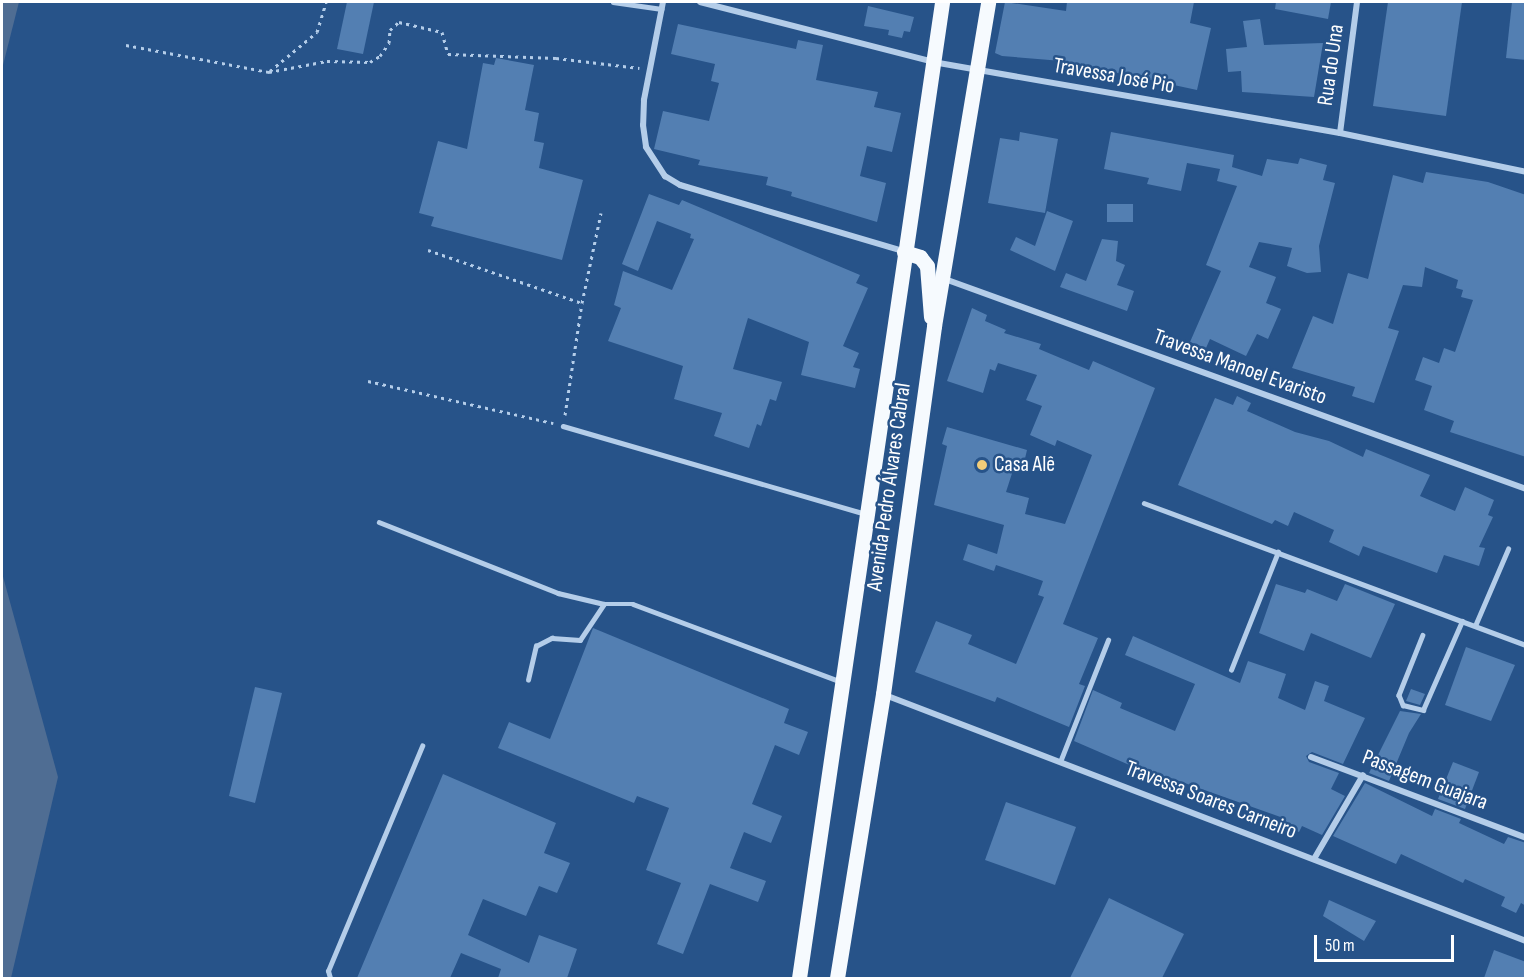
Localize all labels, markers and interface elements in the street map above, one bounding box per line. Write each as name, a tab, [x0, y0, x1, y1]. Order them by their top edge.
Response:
street label: Rua do Una	[1312, 23, 1350, 107]
street label: Travessa José Pio	[1051, 52, 1177, 100]
street label: Travessa Manoel Evaristo	[1150, 323, 1330, 411]
street label: Avenida Pedro Álvares Cabral	[861, 381, 917, 593]
place label: Casa Alê	[994, 452, 1055, 478]
marker: Casa Alê	[975, 458, 989, 472]
street label: Passagem Guajara	[1359, 744, 1491, 816]
street label: Travessa Soares Carneiro	[1121, 755, 1301, 845]
scale bar	[1317, 923, 1456, 961]
text: 50 m	[1325, 935, 1355, 956]

